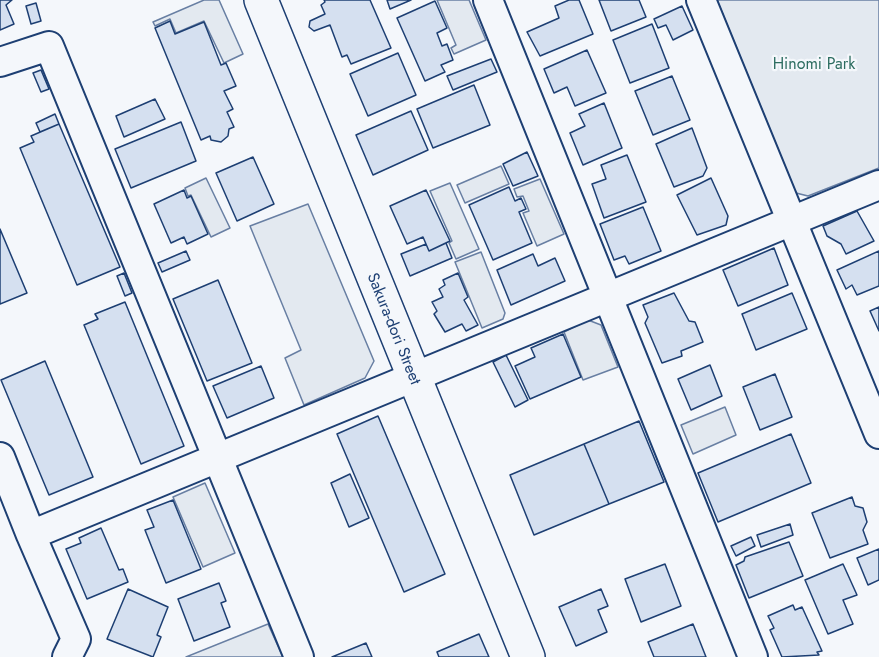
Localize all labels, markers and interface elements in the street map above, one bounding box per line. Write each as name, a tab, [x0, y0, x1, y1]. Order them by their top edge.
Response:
park label: Hinomi Park	[773, 55, 855, 75]
street label: Sakura-dori Street	[362, 270, 424, 388]

